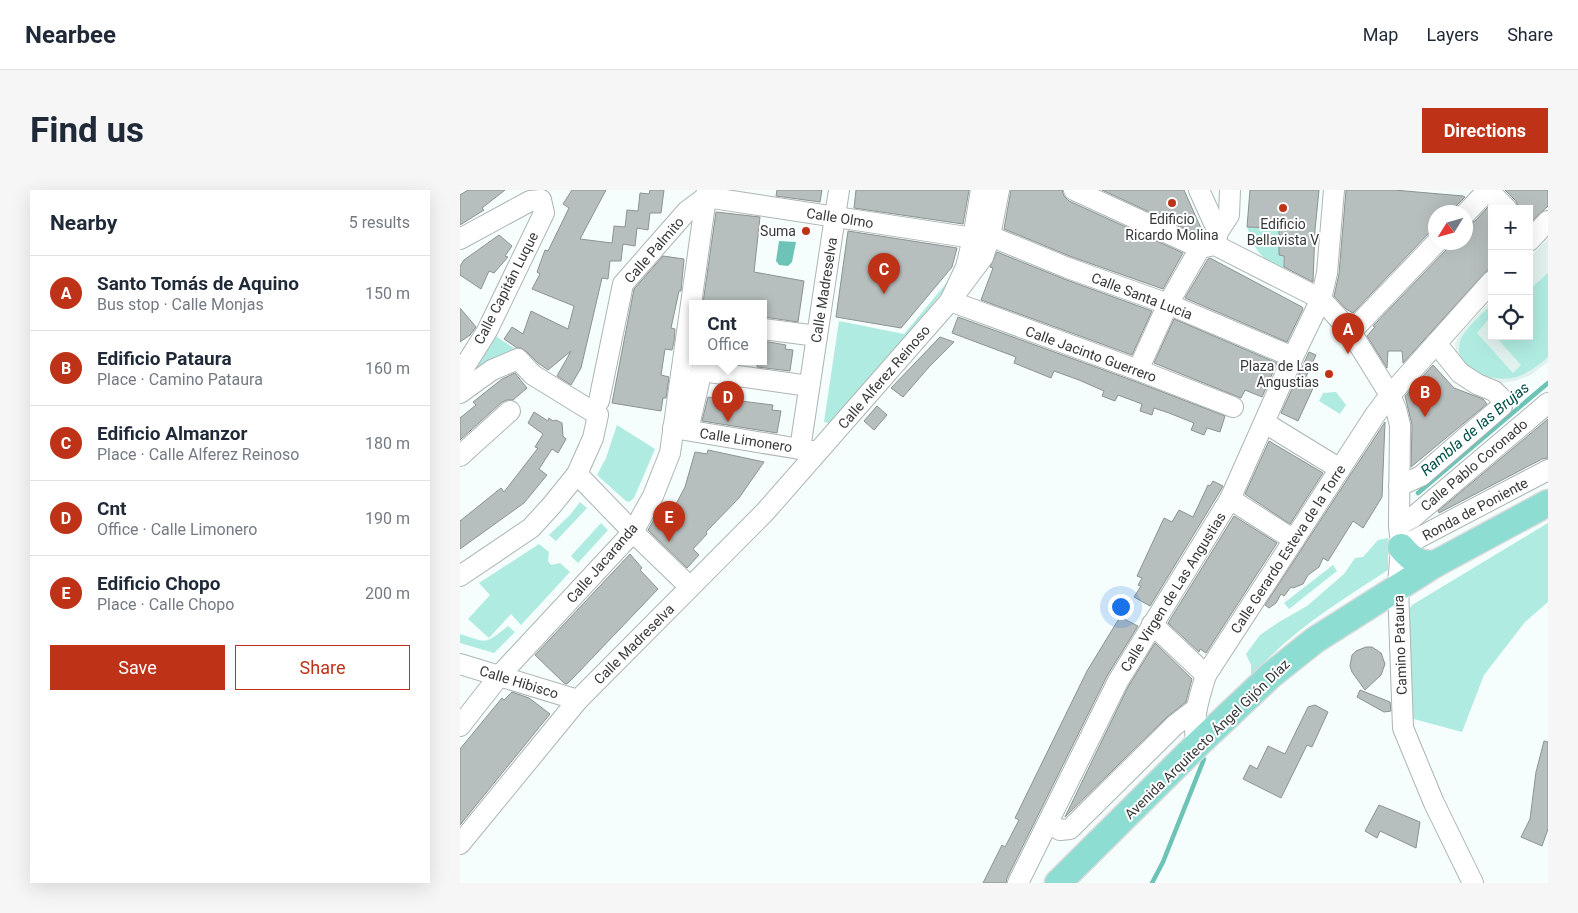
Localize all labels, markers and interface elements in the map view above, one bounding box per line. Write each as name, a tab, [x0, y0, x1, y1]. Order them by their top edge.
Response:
text: Nearbee	[25, 21, 116, 49]
text: Map	[1363, 24, 1398, 45]
text: Layers	[1426, 24, 1479, 45]
text: Share	[1507, 24, 1553, 45]
button: Directions	[1422, 108, 1548, 153]
text: Find us	[30, 110, 144, 151]
marker: Edificio Ricardo Molina	[1166, 197, 1178, 209]
marker: Edificio Bellavista V	[1277, 202, 1289, 214]
street label: Calle Olmo	[805, 205, 875, 231]
north arrow	[1428, 205, 1473, 250]
map controls	[1488, 205, 1533, 340]
button: +	[1488, 205, 1533, 250]
text: Nearby	[50, 211, 117, 235]
place label: Edificio Ricardo Molina	[1125, 211, 1219, 243]
text: 5 results	[349, 213, 410, 232]
street label: Calle Palmito	[621, 214, 687, 286]
place label: Edificio Bellavista V	[1247, 216, 1319, 248]
place label: Suma	[760, 223, 796, 239]
marker: Suma	[800, 225, 812, 237]
street label: Calle Capitán Luque	[471, 229, 541, 347]
street label: Calle Madreselva	[808, 236, 840, 344]
button: −	[1488, 250, 1533, 295]
pin: C	[868, 253, 900, 294]
street label: Calle Santa Lucia	[1089, 269, 1195, 323]
text: Santo Tomás de Aquino	[97, 272, 299, 295]
text: A	[61, 284, 71, 303]
text: 150 m	[365, 284, 410, 303]
text: Bus stop · Calle Monjas	[97, 295, 264, 314]
button: locate	[1488, 295, 1533, 340]
popup	[689, 300, 767, 365]
text: Cnt	[707, 312, 737, 335]
pin: A	[1332, 313, 1364, 354]
street label: Calle Alferez Reinoso	[835, 322, 933, 432]
street label: Calle Jacinto Guerrero	[1023, 323, 1159, 385]
text: Office	[707, 335, 749, 354]
text: Edificio Pataura	[97, 347, 232, 370]
place label: Plaza de Las Angustias	[1240, 358, 1319, 390]
text: B	[61, 359, 71, 378]
text: 160 m	[365, 359, 410, 378]
marker: Plaza de Las Angustias	[1323, 368, 1335, 380]
text: Place · Camino Pataura	[97, 370, 263, 389]
pin: B	[1409, 376, 1441, 417]
water label: Rambla de las Brujas	[1417, 378, 1533, 480]
pin: D	[712, 381, 744, 422]
street label: Calle Pablo Coronado	[1417, 416, 1531, 514]
text: Edificio Almanzor	[97, 422, 247, 445]
street label: Calle Limonero	[699, 425, 793, 455]
text: C	[61, 434, 71, 453]
text: 180 m	[365, 434, 410, 453]
text: Place · Calle Alferez Reinoso	[97, 445, 299, 464]
street label: Calle Gerardo Esteva de la Torre	[1227, 462, 1349, 636]
street label: Ronda de Poniente	[1420, 474, 1530, 544]
text: Cnt	[97, 497, 127, 520]
pin: E	[653, 501, 685, 542]
text: D	[61, 509, 71, 528]
text: 190 m	[365, 509, 410, 528]
street label: Calle Virgen de Las Angustias	[1117, 509, 1229, 675]
text: Office · Calle Limonero	[97, 520, 257, 539]
street label: Calle Jacaranda	[563, 520, 641, 606]
text: Edificio Chopo	[97, 572, 220, 595]
text: E	[62, 584, 71, 603]
text: 200 m	[365, 584, 410, 603]
your location	[1108, 594, 1134, 620]
text: Place · Calle Chopo	[97, 595, 234, 614]
street label: Camino Pataura	[1390, 595, 1410, 695]
street label: Calle Madreselva	[591, 601, 677, 687]
button: Save	[50, 645, 225, 690]
button: Share	[235, 645, 410, 690]
street label: Avenida Arquitecto Ángel Gijón Díaz	[1121, 655, 1293, 822]
street label: Calle Hibisco	[478, 662, 560, 702]

